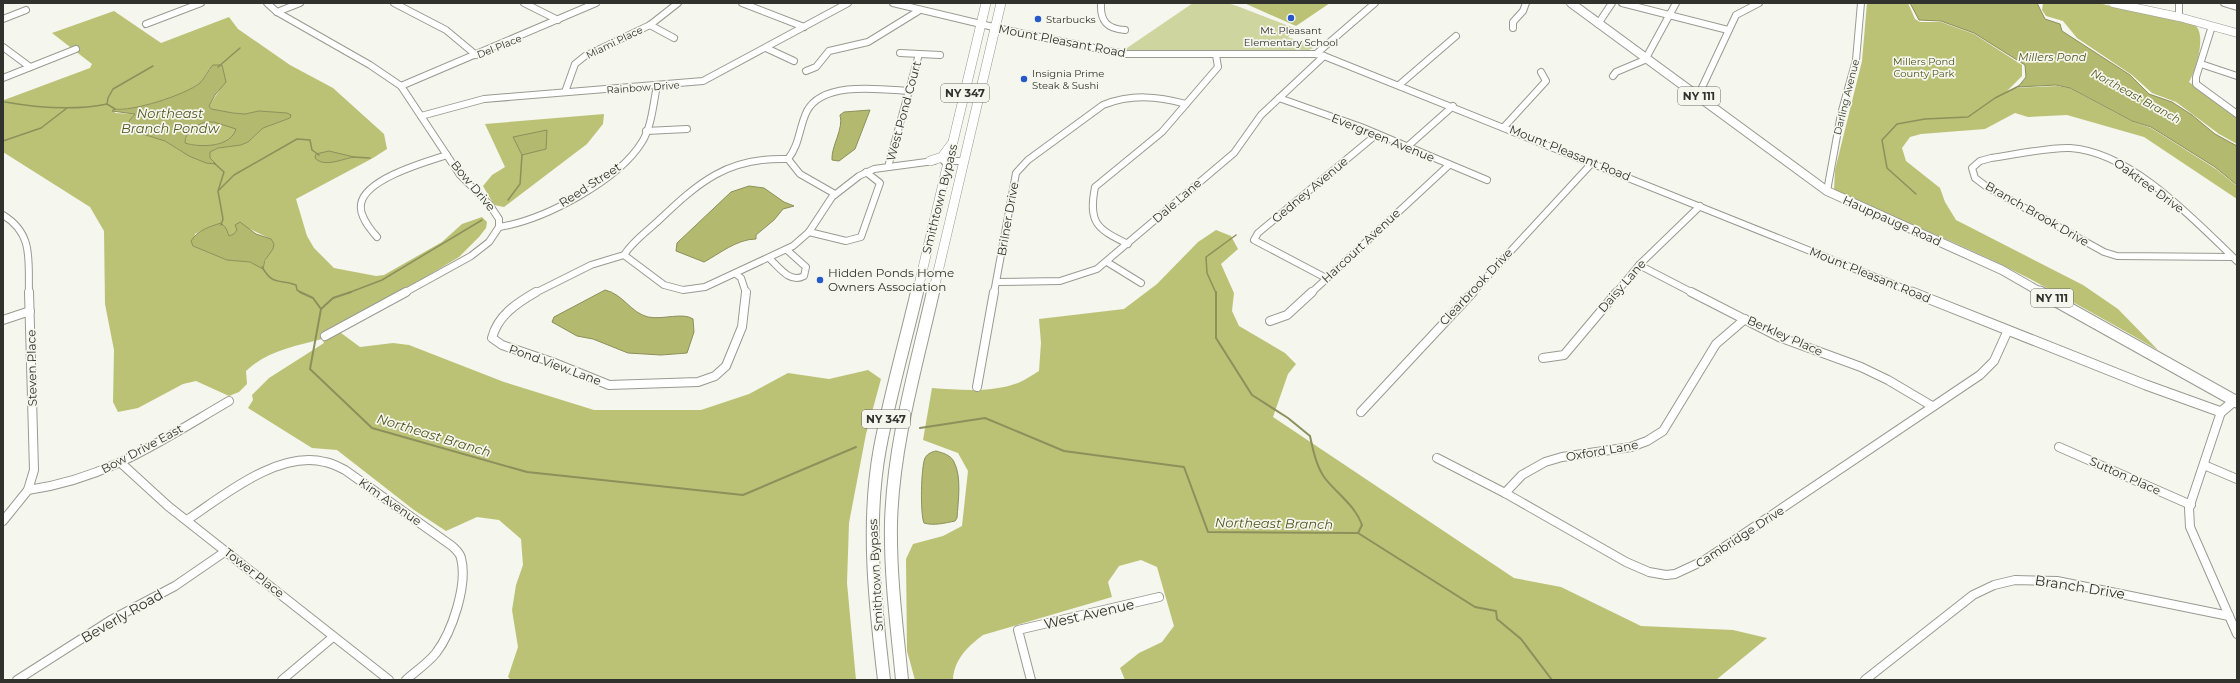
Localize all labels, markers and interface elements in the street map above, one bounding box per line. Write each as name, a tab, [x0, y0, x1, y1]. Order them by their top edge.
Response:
place label: Starbucks	[1046, 13, 1096, 26]
marker: Mt. Pleasant Elementary School	[1286, 13, 1296, 23]
marker: Starbucks	[1033, 14, 1043, 24]
street label: Mount Pleasant Road	[997, 21, 1127, 60]
street label: Miami Place	[584, 23, 645, 62]
place label: Mt. Pleasant Elementary School	[1244, 24, 1338, 49]
street label: Del Place	[475, 32, 523, 61]
water label: Millers Pond	[2018, 50, 2087, 64]
park label: Millers Pond County Park	[1893, 55, 1955, 80]
street label: Darling Avenue	[1831, 58, 1862, 136]
street label: West Pond Court	[883, 59, 924, 162]
water label: Northeast Branch	[2089, 66, 2183, 126]
place label: Insignia Prime Steak & Sushi	[1032, 67, 1104, 92]
marker: Insignia Prime Steak & Sushi	[1019, 74, 1029, 84]
street label: Rainbow Drive	[606, 78, 680, 97]
road number: NY 347	[941, 84, 989, 102]
road number: NY 111	[1678, 87, 1720, 105]
water label: Northeast Branch Pondw	[121, 105, 221, 136]
street label: Evergreen Avenue	[1329, 110, 1437, 165]
street label: Mount Pleasant Road	[1507, 121, 1633, 184]
street label: Smithtown Bypass	[919, 142, 960, 255]
street label: Gedney Avenue	[1269, 153, 1351, 226]
street label: Oaktree Drive	[2111, 155, 2187, 216]
street label: Bow Drive	[448, 157, 499, 214]
street label: Reed Street	[556, 159, 624, 210]
street label: Dale Lane	[1149, 175, 1204, 226]
street label: Branch Brook Drive	[1983, 178, 2092, 249]
street label: Brilner Drive	[994, 181, 1021, 257]
street label: Hauppauge Road	[1841, 192, 1944, 249]
street label: Harcourt Avenue	[1318, 205, 1403, 286]
street label: Mount Pleasant Road	[1807, 243, 1933, 306]
street label: Clearbrook Drive	[1436, 245, 1515, 328]
street label: Daisy Lane	[1595, 256, 1649, 315]
place label: Hidden Ponds Home Owners Association	[828, 265, 954, 294]
marker: Hidden Ponds Home Owners Association	[815, 275, 825, 285]
road number: NY 111	[2031, 289, 2073, 307]
street label: Berkley Place	[1745, 312, 1825, 359]
street label: Steven Place	[23, 329, 40, 407]
street label: Pond View Lane	[507, 341, 603, 388]
water label: Northeast Branch	[375, 410, 493, 460]
road number: NY 347	[862, 410, 910, 428]
street label: Bow Drive East	[98, 421, 185, 476]
street label: Oxford Lane	[1565, 437, 1639, 464]
street label: Sutton Place	[2087, 453, 2163, 498]
street label: Kim Avenue	[356, 475, 424, 529]
street label: Cambridge Drive	[1693, 502, 1787, 571]
water label: Northeast Branch	[1215, 514, 1333, 532]
street label: Smithtown Bypass	[865, 518, 886, 632]
street label: Tower Place	[221, 545, 287, 601]
street label: Branch Drive	[2034, 571, 2126, 603]
street label: Beverly Road	[78, 585, 166, 647]
street label: West Avenue	[1042, 595, 1136, 633]

